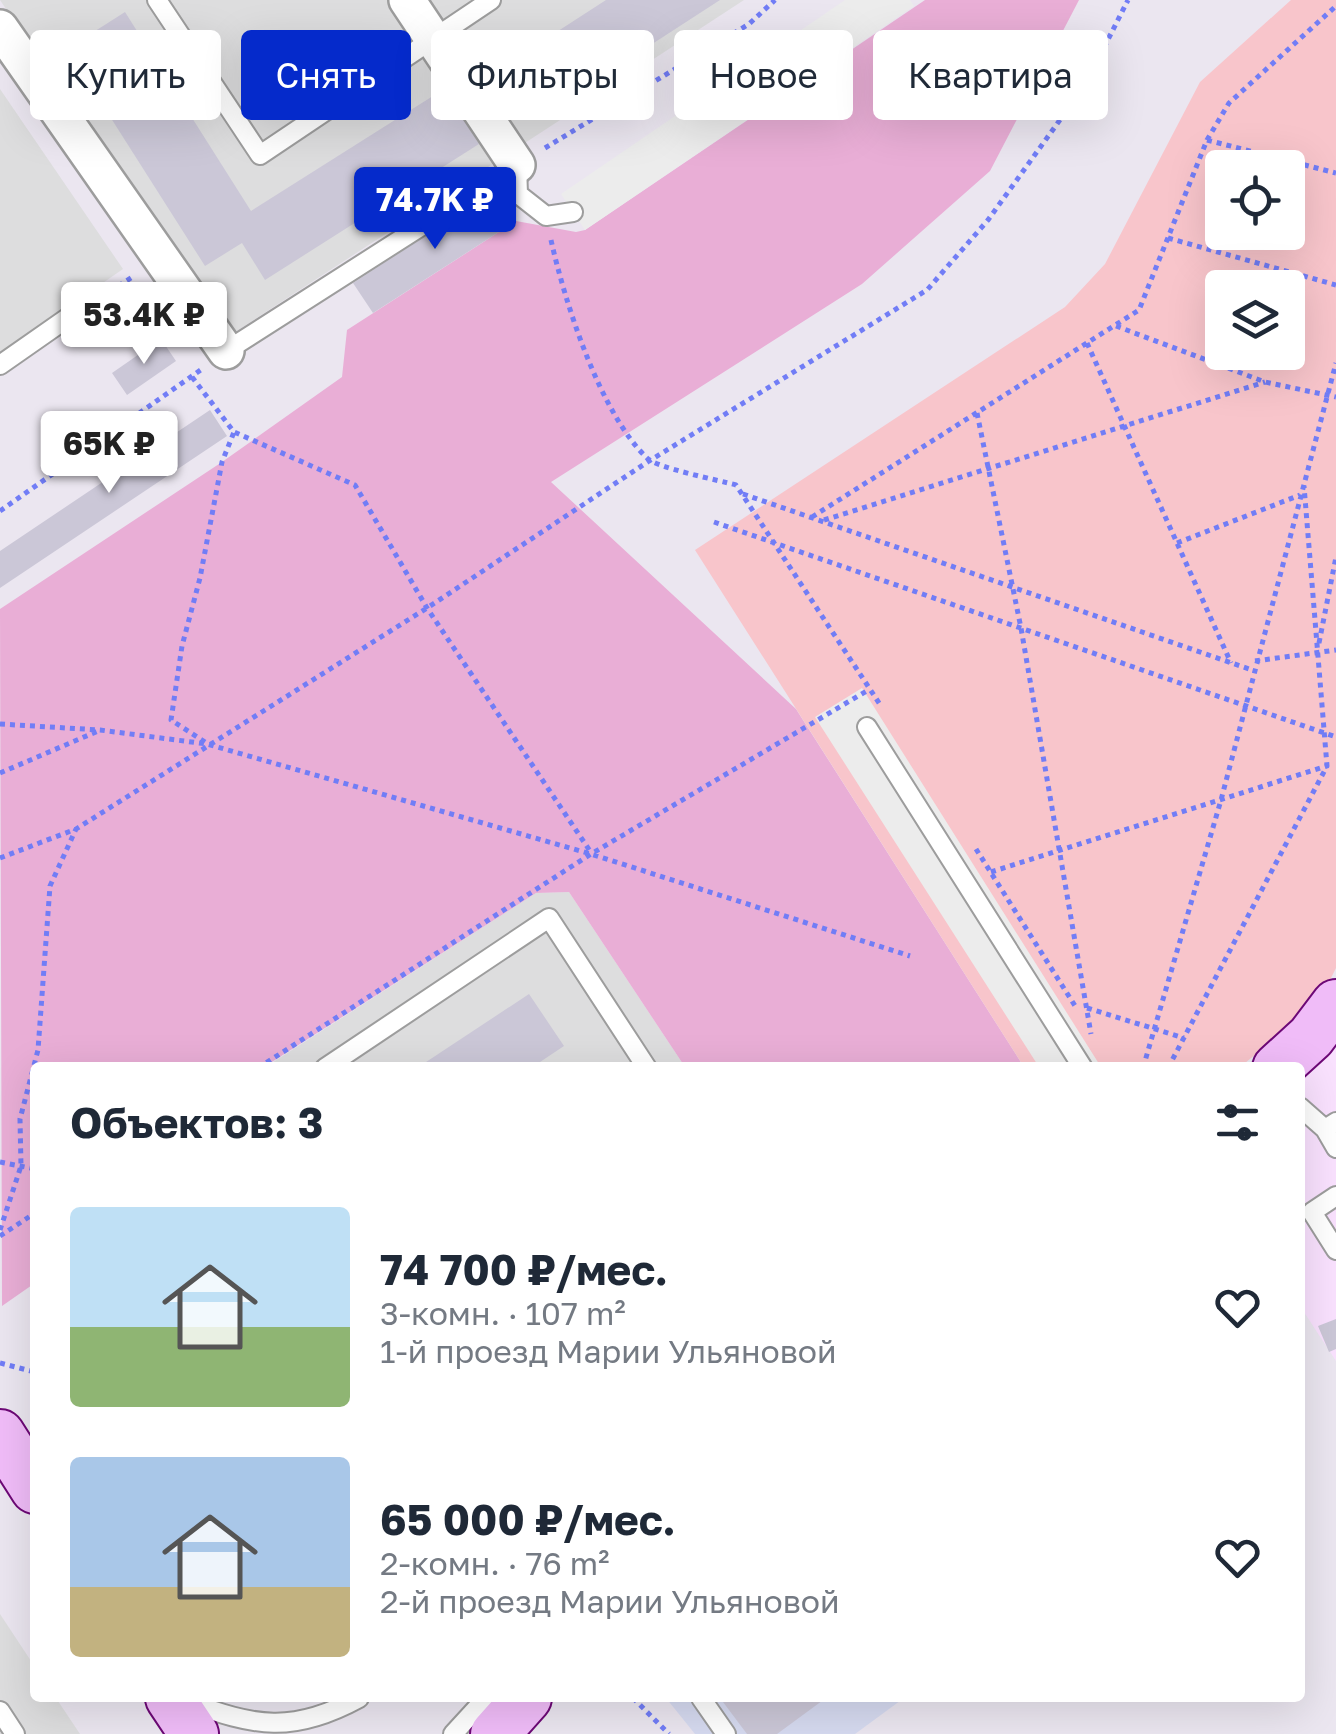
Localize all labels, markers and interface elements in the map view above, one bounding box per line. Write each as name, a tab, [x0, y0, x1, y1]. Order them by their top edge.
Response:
chip: Купить	[30, 30, 221, 120]
chip: Снять	[241, 30, 411, 120]
chip: Фильтры	[431, 30, 654, 120]
chip: Новое	[674, 30, 853, 120]
chip: Квартира	[873, 30, 1108, 120]
map controls	[1205, 150, 1305, 370]
button: locate	[1205, 150, 1305, 250]
pin: 74.7K ₽	[343, 167, 527, 252]
text: 74.7K ₽	[376, 180, 494, 218]
button: layers	[1205, 270, 1305, 370]
pin: 53.4K ₽	[52, 282, 236, 367]
text: 53.4K ₽	[83, 295, 205, 333]
pin: 65K ₽	[39, 411, 179, 496]
text: 65K ₽	[63, 424, 155, 462]
icon: filters	[1210, 1095, 1265, 1150]
text: Объектов: 3	[70, 1097, 323, 1147]
text: 74 700 ₽/мес.	[380, 1244, 668, 1294]
icon: home	[150, 1247, 270, 1367]
icon: heart	[1210, 1280, 1265, 1335]
text: 3-комн. · 107 m²	[380, 1294, 626, 1332]
text: 1-й проезд Марии Ульяновой	[380, 1332, 836, 1370]
text: 65 000 ₽/мес.	[380, 1494, 676, 1544]
icon: home	[150, 1497, 270, 1617]
icon: heart	[1210, 1530, 1265, 1585]
text: 2-комн. · 76 m²	[380, 1544, 610, 1582]
text: 2-й проезд Марии Ульяновой	[380, 1582, 840, 1620]

